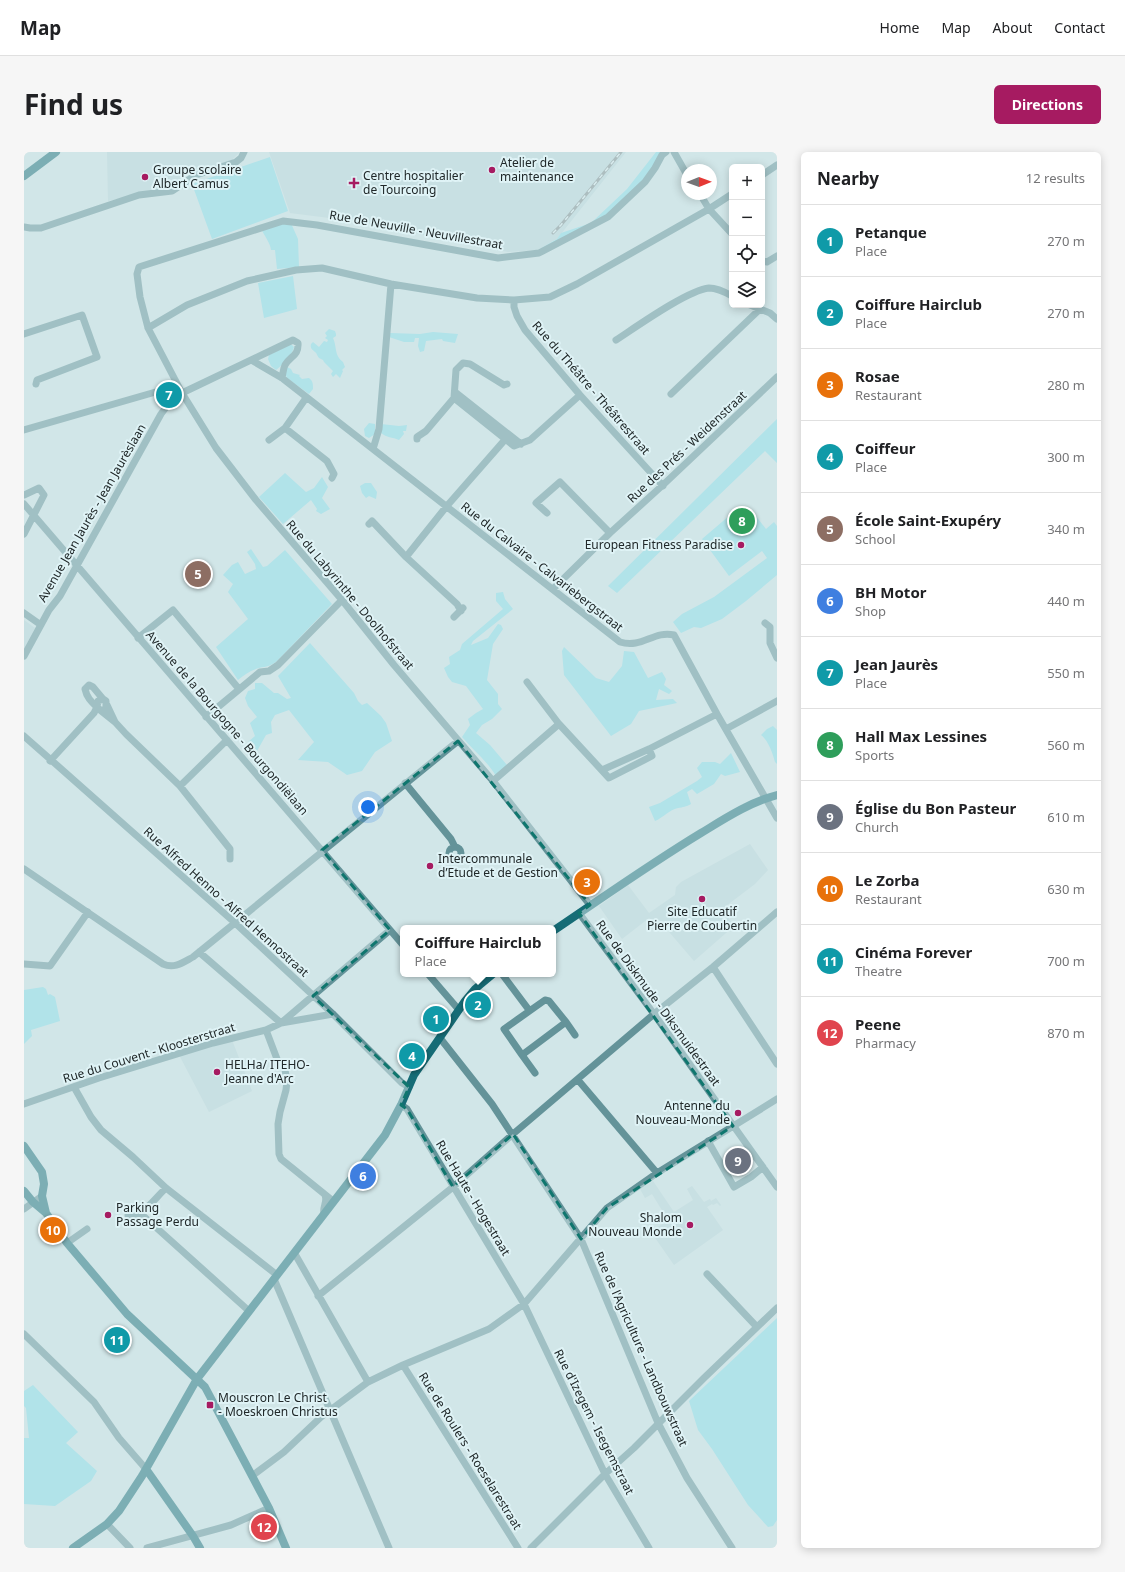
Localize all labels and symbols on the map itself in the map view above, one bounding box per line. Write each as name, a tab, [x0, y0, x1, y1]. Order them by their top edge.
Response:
place label: Atelier de maintenance	[500, 154, 574, 185]
place label: Groupe scolaire Albert Camus	[153, 161, 242, 192]
north arrow	[681, 164, 717, 200]
marker: Atelier de maintenance	[487, 165, 497, 175]
place label: Centre hospitalier de Tourcoing	[363, 167, 464, 198]
marker: Groupe scolaire Albert Camus	[140, 172, 150, 182]
marker: Centre hospitalier de Tourcoing	[348, 177, 360, 189]
street label: Rue de Neuville - Neuvillestraat	[328, 206, 505, 253]
street label: Rue du Théâtre - Théâtrestraat	[528, 317, 655, 459]
pin: 7	[156, 380, 182, 410]
street label: Rue des Prés - Weidenstraat	[623, 386, 750, 506]
street label: Avenue Jean Jaurès - Jean Jaurèslaan	[33, 420, 150, 605]
street label: Rue du Calvaire - Calvariebergstraat	[458, 498, 628, 636]
pin: 8	[729, 506, 755, 536]
street label: Rue du Labyrinthe - Doolhofstraat	[283, 516, 419, 674]
place label: European Fitness Paradise	[585, 536, 733, 553]
marker: European Fitness Paradise	[736, 540, 746, 550]
pin: 5	[185, 559, 211, 589]
street label: Avenue de la Bourgogne - Bourgondiëlaan	[142, 627, 312, 819]
your location	[358, 797, 378, 817]
street label: Rue Alfred Henno - Alfred Hennostraat	[140, 823, 313, 981]
place label: Intercommunale d’Etude et de Gestion	[438, 850, 558, 881]
marker: Intercommunale d’Etude et de Gestion	[425, 861, 435, 871]
pin: 3	[574, 867, 600, 897]
marker: Site Educatif Pierre de Coubertin	[697, 894, 707, 904]
place label: Site Educatif Pierre de Coubertin	[647, 903, 757, 934]
street label: Rue de Diskmude - Diksmuidestraat	[592, 916, 725, 1090]
pin: 2	[465, 990, 491, 1020]
pin: 1	[423, 1004, 449, 1034]
street label: Rue du Couvent - Kloosterstraat	[61, 1018, 238, 1087]
pin: 4	[399, 1041, 425, 1071]
place label: HELHa/ ITEHO- Jeanne d'Arc	[224, 1056, 310, 1087]
marker: HELHa/ ITEHO- Jeanne d'Arc	[212, 1067, 222, 1077]
place label: Antenne du Nouveau-Monde	[636, 1097, 730, 1128]
marker: Antenne du Nouveau-Monde	[733, 1108, 743, 1118]
street label: Rue Haute - Hogestraat	[432, 1137, 515, 1259]
pin: 9	[725, 1146, 751, 1176]
pin: 6	[350, 1161, 376, 1191]
place label: Parking Passage Perdu	[116, 1199, 199, 1230]
place label: Shalom Nouveau Monde	[588, 1209, 682, 1240]
marker: Parking Passage Perdu	[103, 1210, 113, 1220]
pin: 10	[40, 1215, 66, 1245]
marker: Shalom Nouveau Monde	[685, 1220, 695, 1230]
street label: Rue de l'Agriculture - Landbouwstraat	[591, 1249, 693, 1450]
pin: 11	[104, 1325, 130, 1355]
street label: Rue d'Izegem - Isegemstraat	[550, 1346, 639, 1498]
street label: Rue de Roulers - Roeselarestraat	[415, 1369, 526, 1533]
place label: Mouscron Le Christ - Moeskroen Christus	[218, 1389, 338, 1420]
marker: Mouscron Le Christ - Moeskroen Christus	[205, 1400, 215, 1410]
pin: 12	[251, 1512, 277, 1542]

